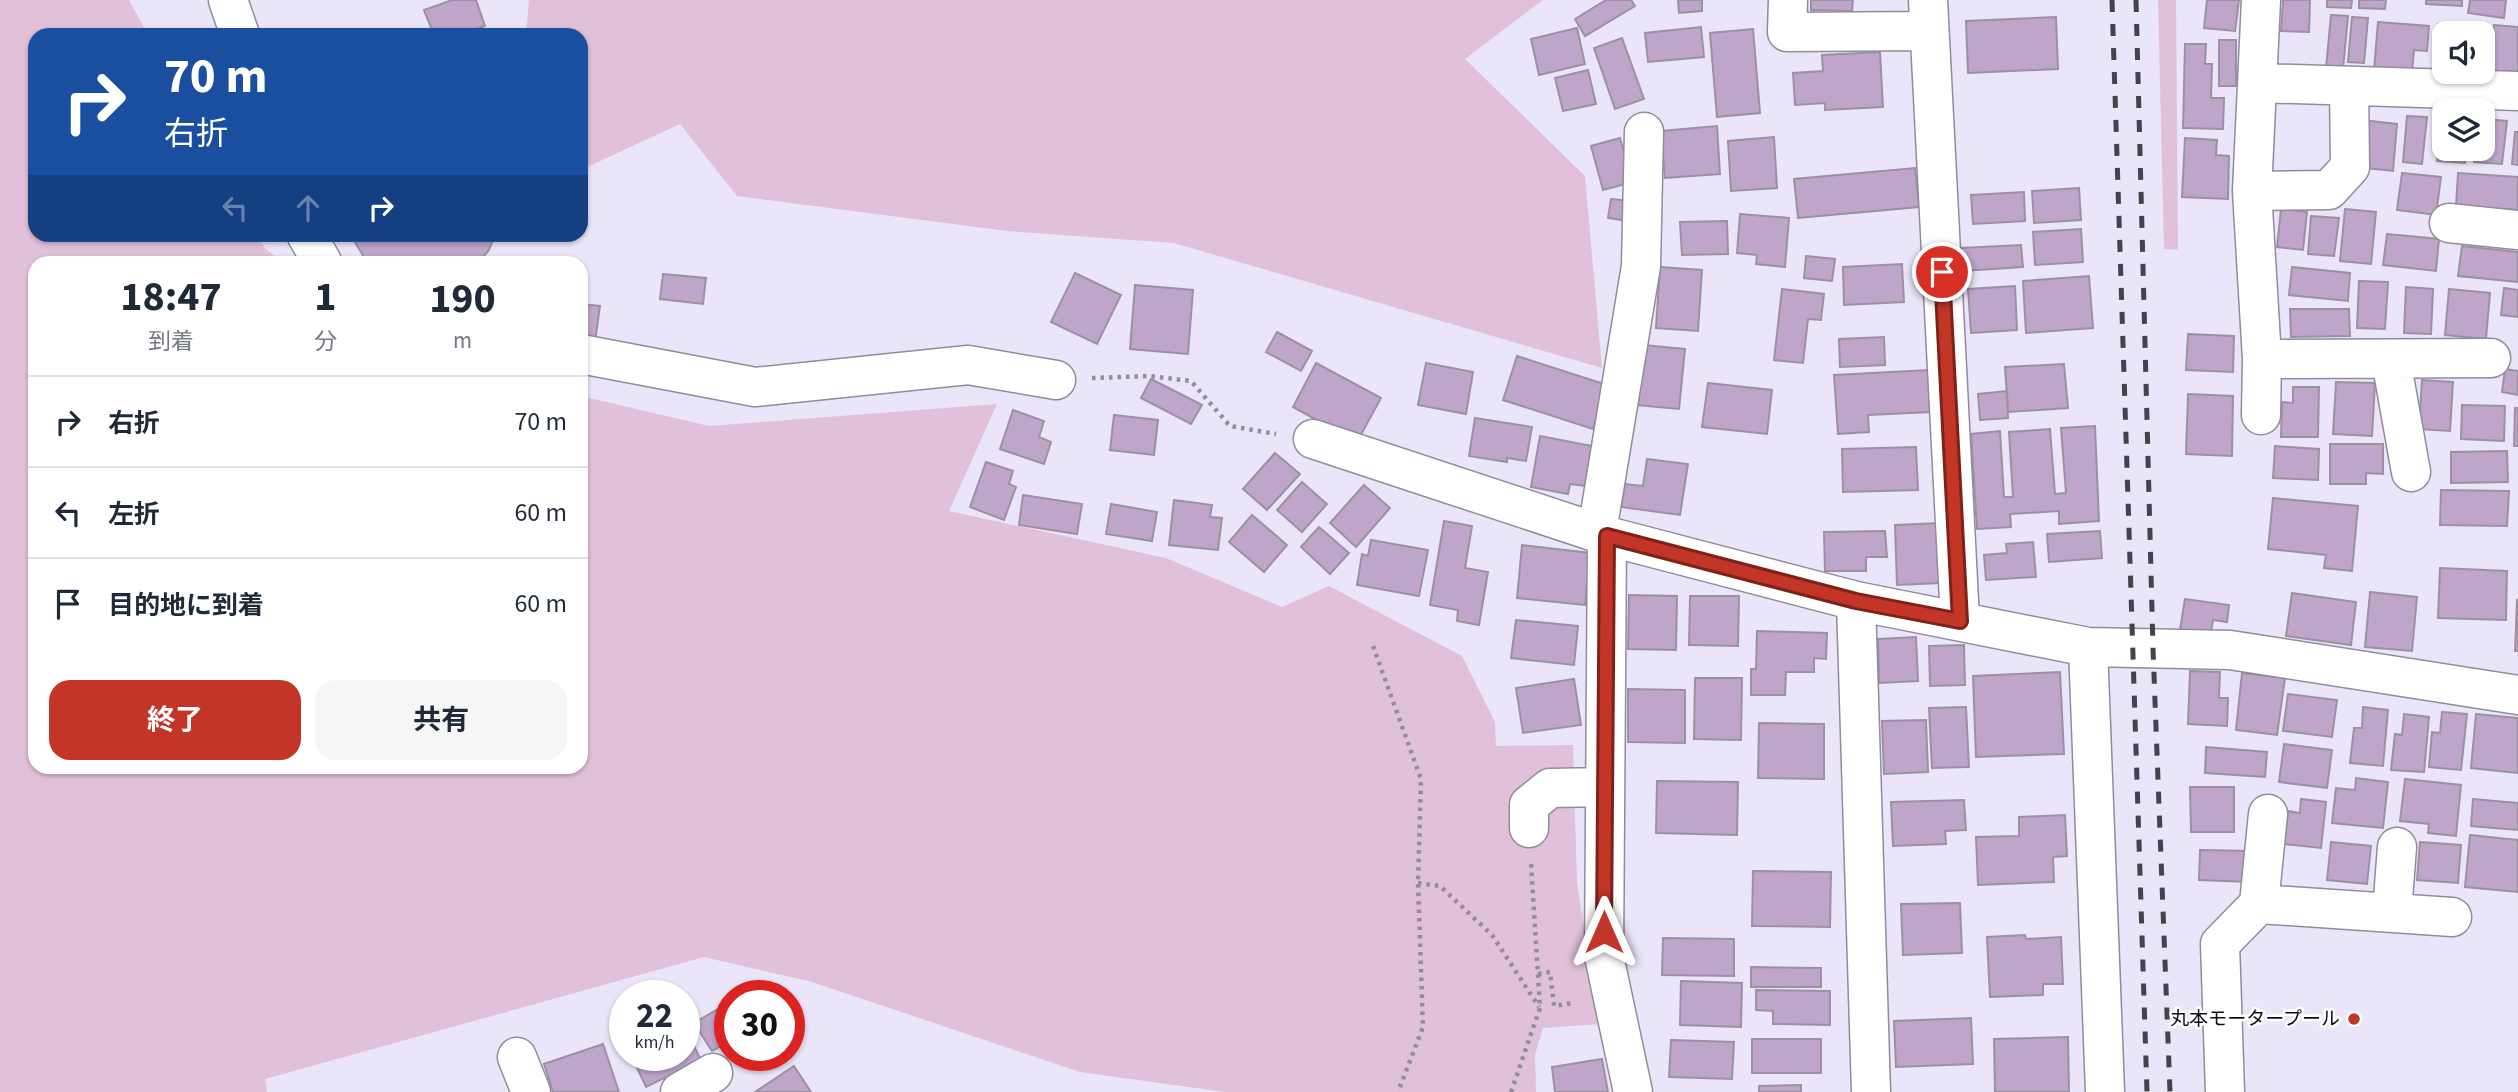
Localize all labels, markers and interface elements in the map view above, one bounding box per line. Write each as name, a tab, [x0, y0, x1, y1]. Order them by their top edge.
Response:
map controls	[2432, 21, 2495, 161]
button: sound	[2432, 21, 2495, 84]
text: 70 m	[164, 42, 268, 112]
icon: right	[49, 56, 140, 147]
button: layers	[2432, 98, 2495, 161]
text: 右折	[164, 111, 228, 157]
icon: left	[216, 189, 254, 227]
icon: ahead	[289, 189, 327, 227]
icon: right	[362, 189, 400, 227]
pin	[1912, 242, 1972, 302]
icon: arrive	[1923, 253, 1961, 291]
text: 18:47	[120, 267, 222, 327]
text: 1	[314, 267, 336, 327]
text: 190	[429, 269, 496, 329]
text: m	[453, 324, 472, 357]
text: 到着	[148, 325, 194, 358]
text: 分	[314, 325, 337, 358]
icon: right	[49, 403, 87, 441]
text: 70 m	[514, 403, 567, 440]
text: 右折	[108, 405, 160, 442]
icon: left	[49, 494, 87, 532]
text: 60 m	[514, 494, 567, 531]
text: 左折	[108, 496, 160, 533]
icon: arrive	[49, 585, 87, 623]
text: 60 m	[514, 585, 567, 622]
text: 目的地に到着	[108, 587, 264, 624]
button: 終了	[49, 680, 301, 760]
button: 共有	[315, 680, 567, 760]
position arrow	[1567, 895, 1641, 969]
speed limit sign: 30	[714, 980, 805, 1071]
text: 22	[636, 991, 673, 1041]
place label: 丸本モータープール	[2170, 1006, 2340, 1033]
marker: 丸本モータープール	[2346, 1011, 2362, 1027]
text: km/h	[635, 1030, 674, 1055]

